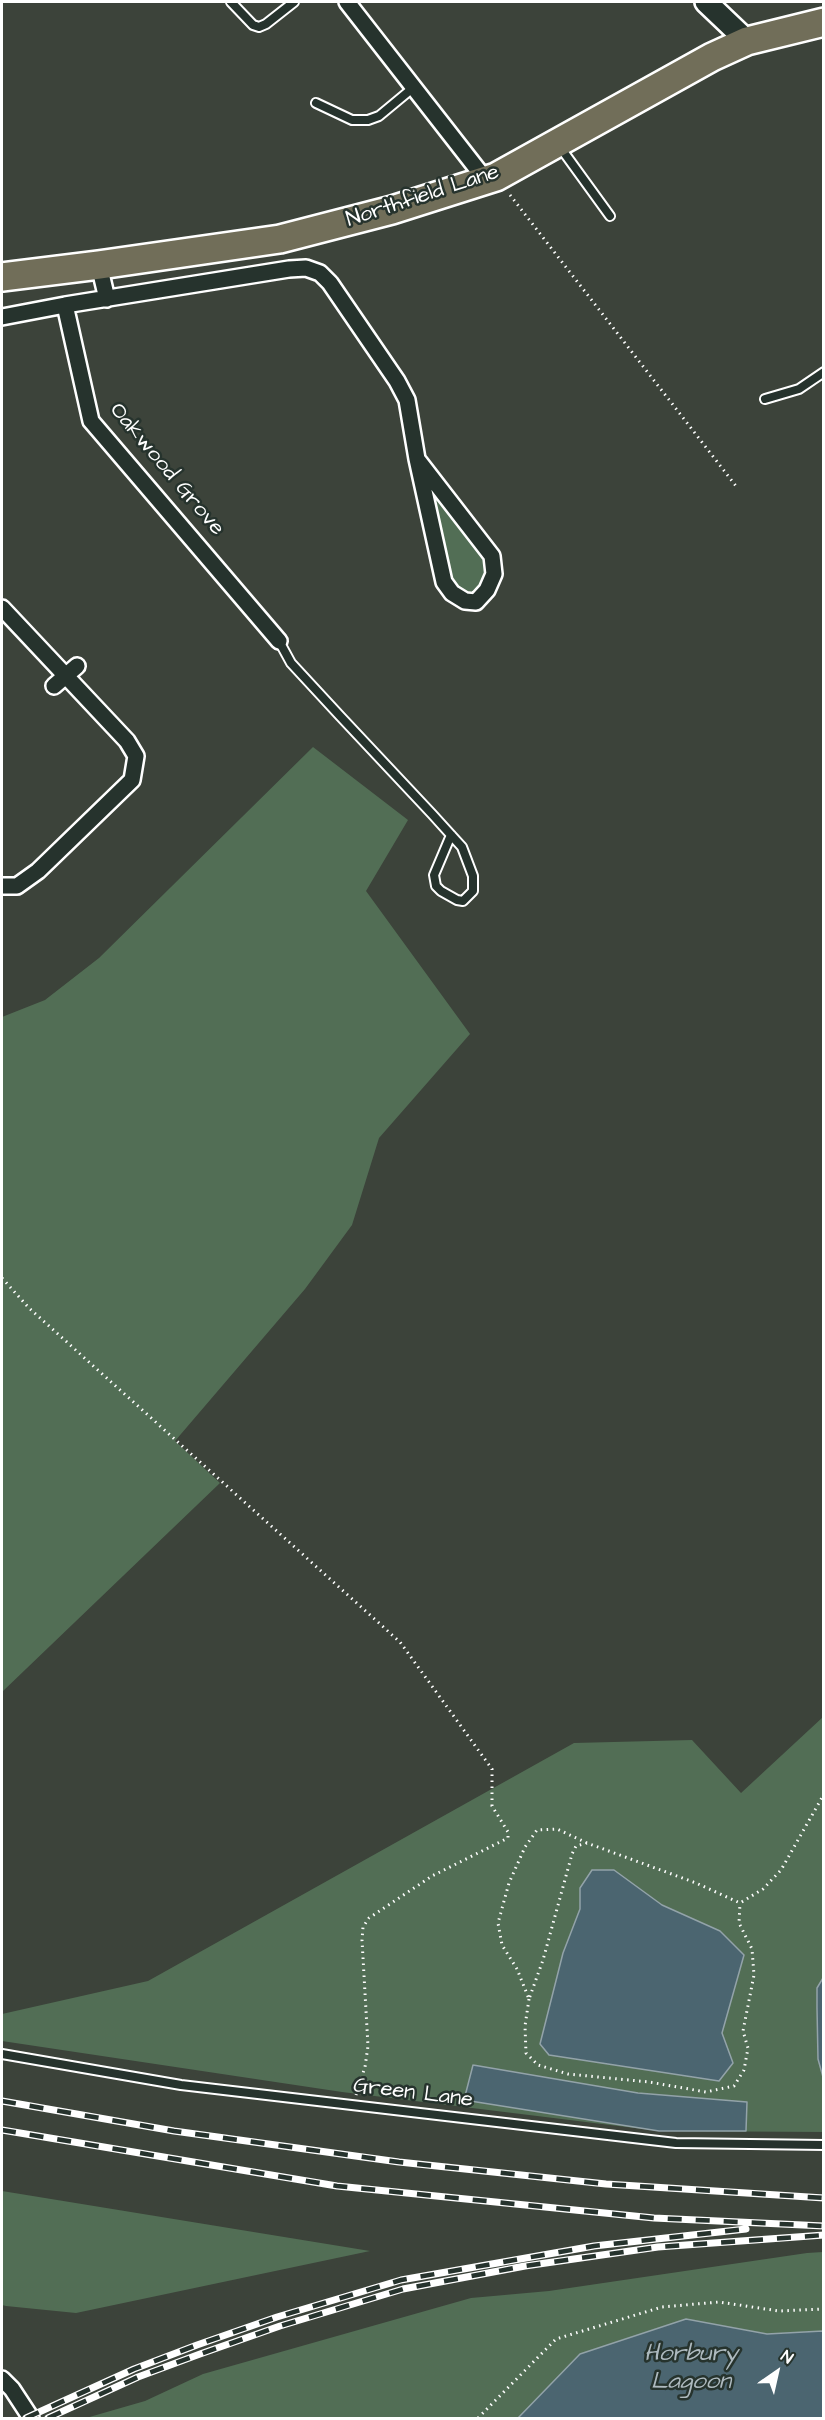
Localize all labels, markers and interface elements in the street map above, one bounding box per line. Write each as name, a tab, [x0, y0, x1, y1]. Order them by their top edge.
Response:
street label: Northfield Lane	[343, 160, 503, 234]
street label: Oakwood Grove	[103, 398, 229, 542]
street label: Green Lane	[352, 2074, 474, 2114]
water label: Horbury Lagoon	[644, 2341, 738, 2397]
north arrow	[747, 2342, 807, 2402]
text: N	[777, 2345, 797, 2369]

